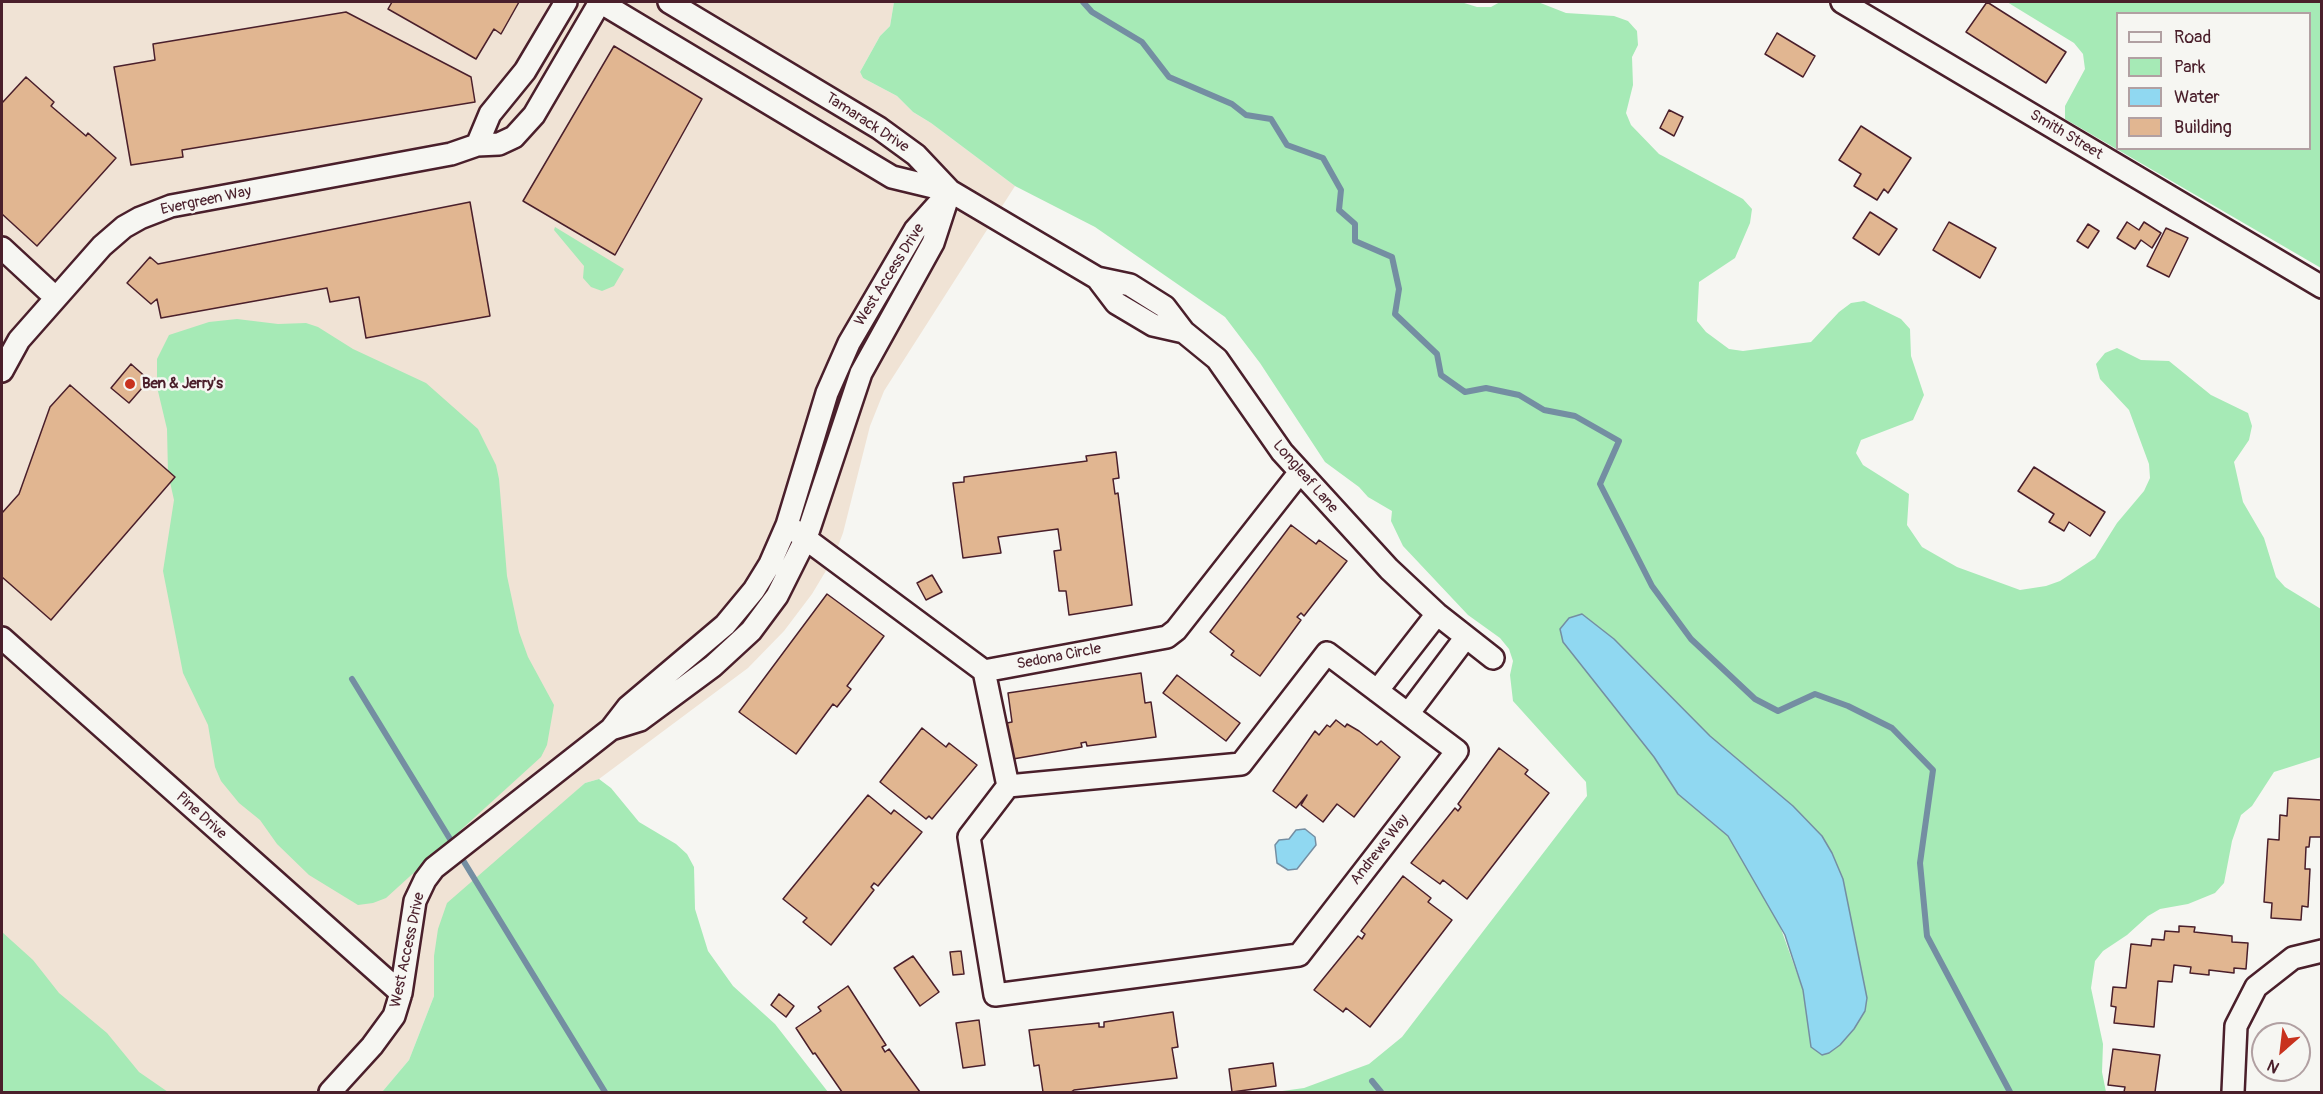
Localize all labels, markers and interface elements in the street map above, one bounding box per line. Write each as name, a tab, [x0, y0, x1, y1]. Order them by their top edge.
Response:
legend	[2116, 12, 2311, 150]
text: Road	[2174, 26, 2211, 49]
text: Park	[2174, 56, 2206, 79]
text: Water	[2174, 86, 2220, 109]
street label: Tamarack Drive	[822, 89, 912, 157]
street label: Smith Street	[2026, 106, 2106, 164]
text: Building	[2174, 116, 2232, 139]
street label: Evergreen Way	[159, 183, 253, 219]
street label: West Access Drive	[851, 221, 929, 329]
place label: Ben & Jerry's	[142, 375, 223, 393]
marker: Ben & Jerry's	[123, 377, 137, 391]
street label: Longleaf Lane	[1269, 437, 1341, 517]
street label: Sedona Circle	[1015, 640, 1103, 674]
street label: Pine Drive	[172, 789, 230, 843]
street label: Andrews Way	[1347, 811, 1413, 889]
street label: West Access Drive	[387, 891, 429, 1009]
north arrow	[2251, 1022, 2311, 1082]
text: N	[2264, 1055, 2283, 1078]

